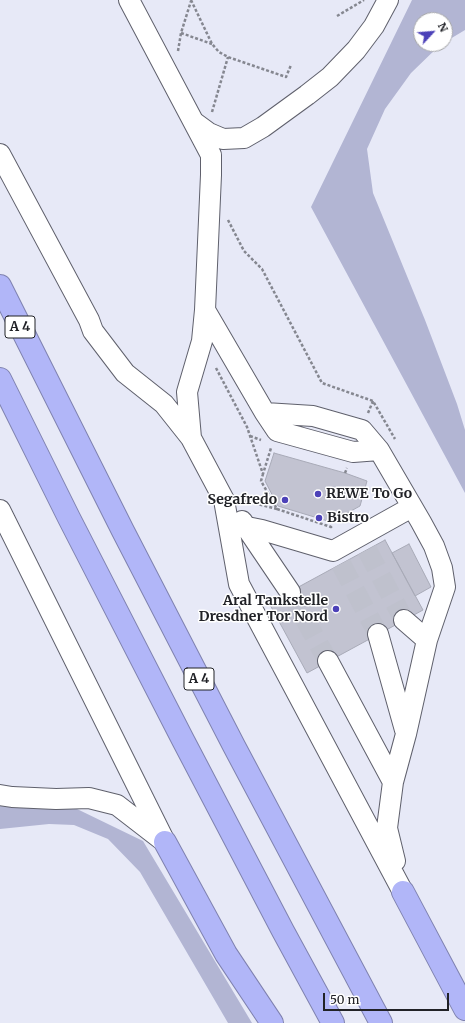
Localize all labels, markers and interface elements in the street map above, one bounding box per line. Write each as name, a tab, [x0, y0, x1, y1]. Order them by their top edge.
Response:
north arrow	[413, 12, 453, 52]
text: N	[435, 20, 451, 34]
road number: A 4	[5, 316, 35, 338]
place label: REWE To Go	[326, 486, 412, 502]
marker: REWE To Go	[313, 489, 323, 499]
place label: Segafredo	[207, 492, 277, 508]
marker: Segafredo	[280, 495, 290, 505]
place label: Bistro	[327, 510, 369, 526]
marker: Bistro	[314, 513, 324, 523]
place label: Aral Tankstelle Dresdner Tor Nord	[199, 593, 328, 626]
marker: Aral Tankstelle Dresdner Tor Nord	[331, 604, 341, 614]
road number: A 4	[184, 668, 214, 690]
scale bar	[325, 985, 451, 1011]
text: 50 m	[330, 992, 359, 1007]

